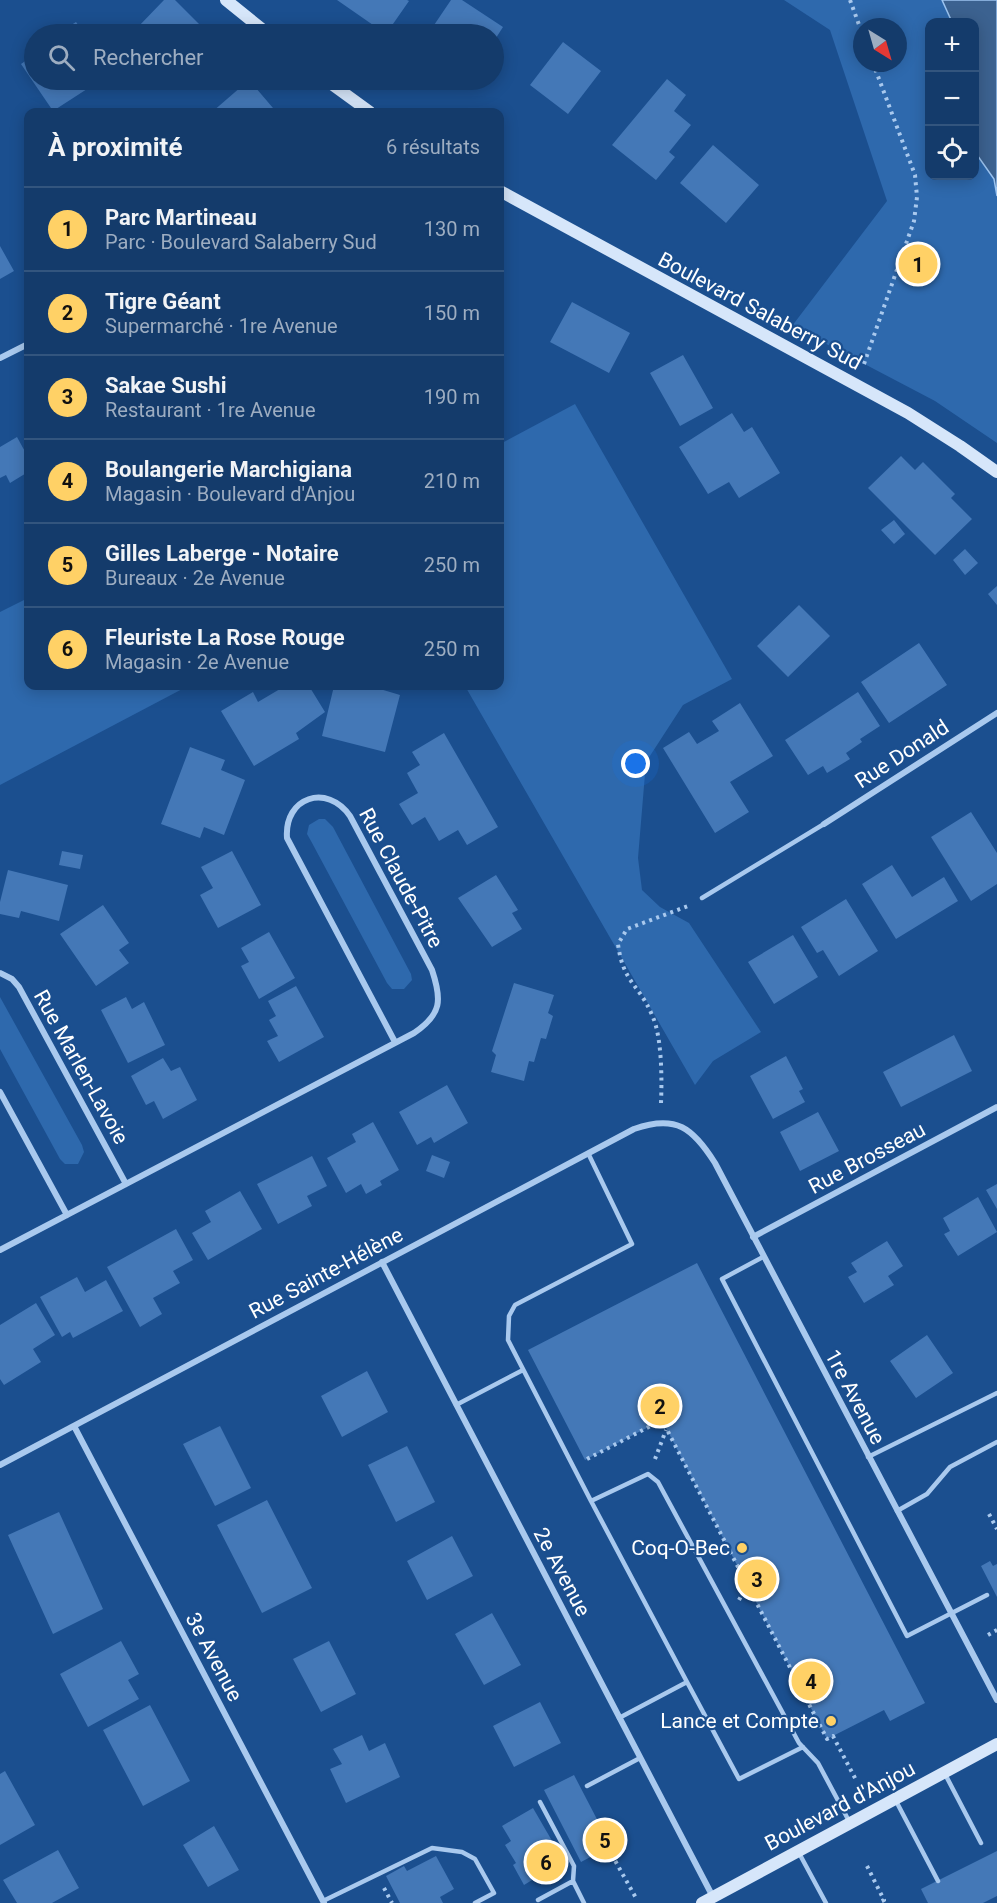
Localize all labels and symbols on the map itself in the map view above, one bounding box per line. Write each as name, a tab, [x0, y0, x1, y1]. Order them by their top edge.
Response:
north arrow	[853, 18, 907, 72]
pin: 1	[898, 242, 938, 286]
street label: Boulevard Salaberry Sud	[654, 247, 866, 375]
street label: Rue Donald	[851, 715, 953, 793]
your location	[621, 749, 650, 778]
street label: Rue Claude-Pitre	[354, 804, 448, 952]
street label: Rue Marlen-Lavoie	[29, 986, 133, 1148]
street label: Rue Brosseau	[805, 1117, 929, 1199]
street label: Rue Sainte-Hélène	[245, 1222, 407, 1324]
street label: 1re Avenue	[820, 1346, 890, 1448]
pin: 2	[640, 1384, 680, 1428]
street label: 2e Avenue	[529, 1524, 595, 1620]
place label: Coq-O-Bec	[631, 1536, 730, 1560]
marker: Coq-O-Bec	[735, 1541, 749, 1555]
pin: 3	[738, 1556, 777, 1602]
street label: 3e Avenue	[181, 1609, 247, 1705]
pin: 4	[792, 1658, 830, 1704]
place label: Lance et Compte	[660, 1709, 819, 1733]
marker: Lance et Compte	[824, 1714, 838, 1728]
street label: Boulevard d'Anjou	[761, 1756, 919, 1856]
pin: 5	[586, 1818, 624, 1862]
pin: 6	[526, 1840, 566, 1884]

